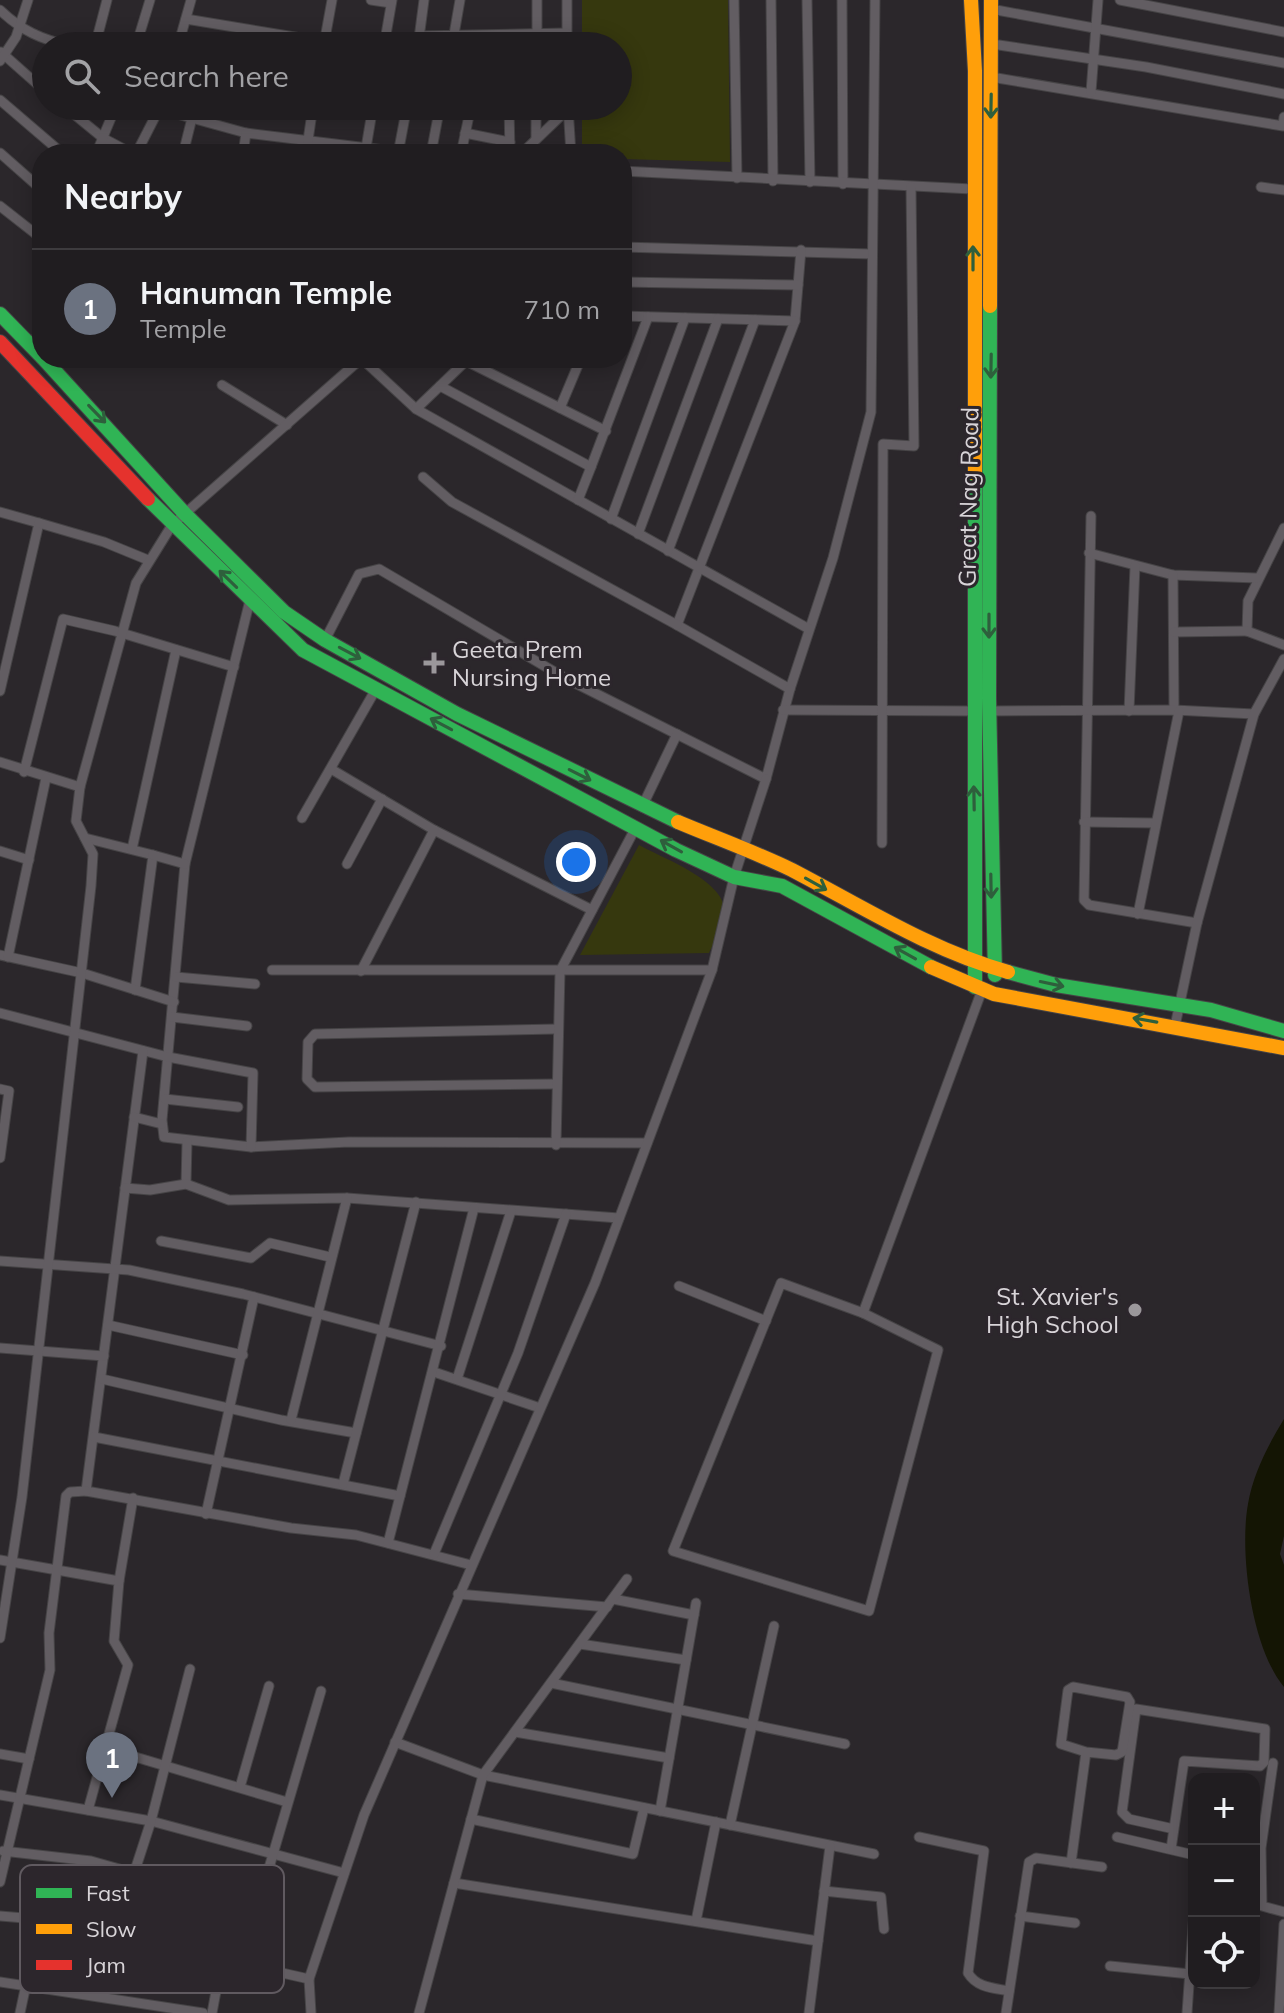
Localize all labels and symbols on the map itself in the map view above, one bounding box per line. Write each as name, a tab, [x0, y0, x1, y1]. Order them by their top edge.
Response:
one-way arrow	[983, 92, 998, 119]
one-way arrow	[965, 245, 981, 272]
one-way arrow	[984, 352, 999, 379]
one-way arrow	[87, 404, 105, 424]
street label: Great Nag Road	[951, 407, 985, 587]
one-way arrow	[218, 570, 238, 589]
one-way arrow	[981, 612, 997, 639]
place label: Geeta Prem Nursing Home	[452, 634, 611, 692]
one-way arrow	[338, 646, 362, 662]
marker: Geeta Prem Nursing Home	[423, 652, 445, 674]
one-way arrow	[430, 715, 454, 731]
one-way arrow	[568, 767, 592, 783]
one-way arrow	[966, 785, 982, 812]
one-way arrow	[659, 838, 683, 854]
your location	[556, 842, 596, 882]
one-way arrow	[983, 872, 999, 899]
one-way arrow	[804, 876, 827, 892]
one-way arrow	[894, 945, 918, 960]
one-way arrow	[1039, 977, 1064, 992]
one-way arrow	[1133, 1012, 1159, 1027]
place label: St. Xavier's High School	[986, 1281, 1119, 1339]
marker: St. Xavier's High School	[1126, 1301, 1144, 1319]
pin: 1	[86, 1732, 138, 1798]
legend	[20, 1865, 284, 1993]
text: Fast	[86, 1879, 130, 1907]
text: Slow	[86, 1915, 136, 1943]
text: Jam	[86, 1951, 126, 1979]

